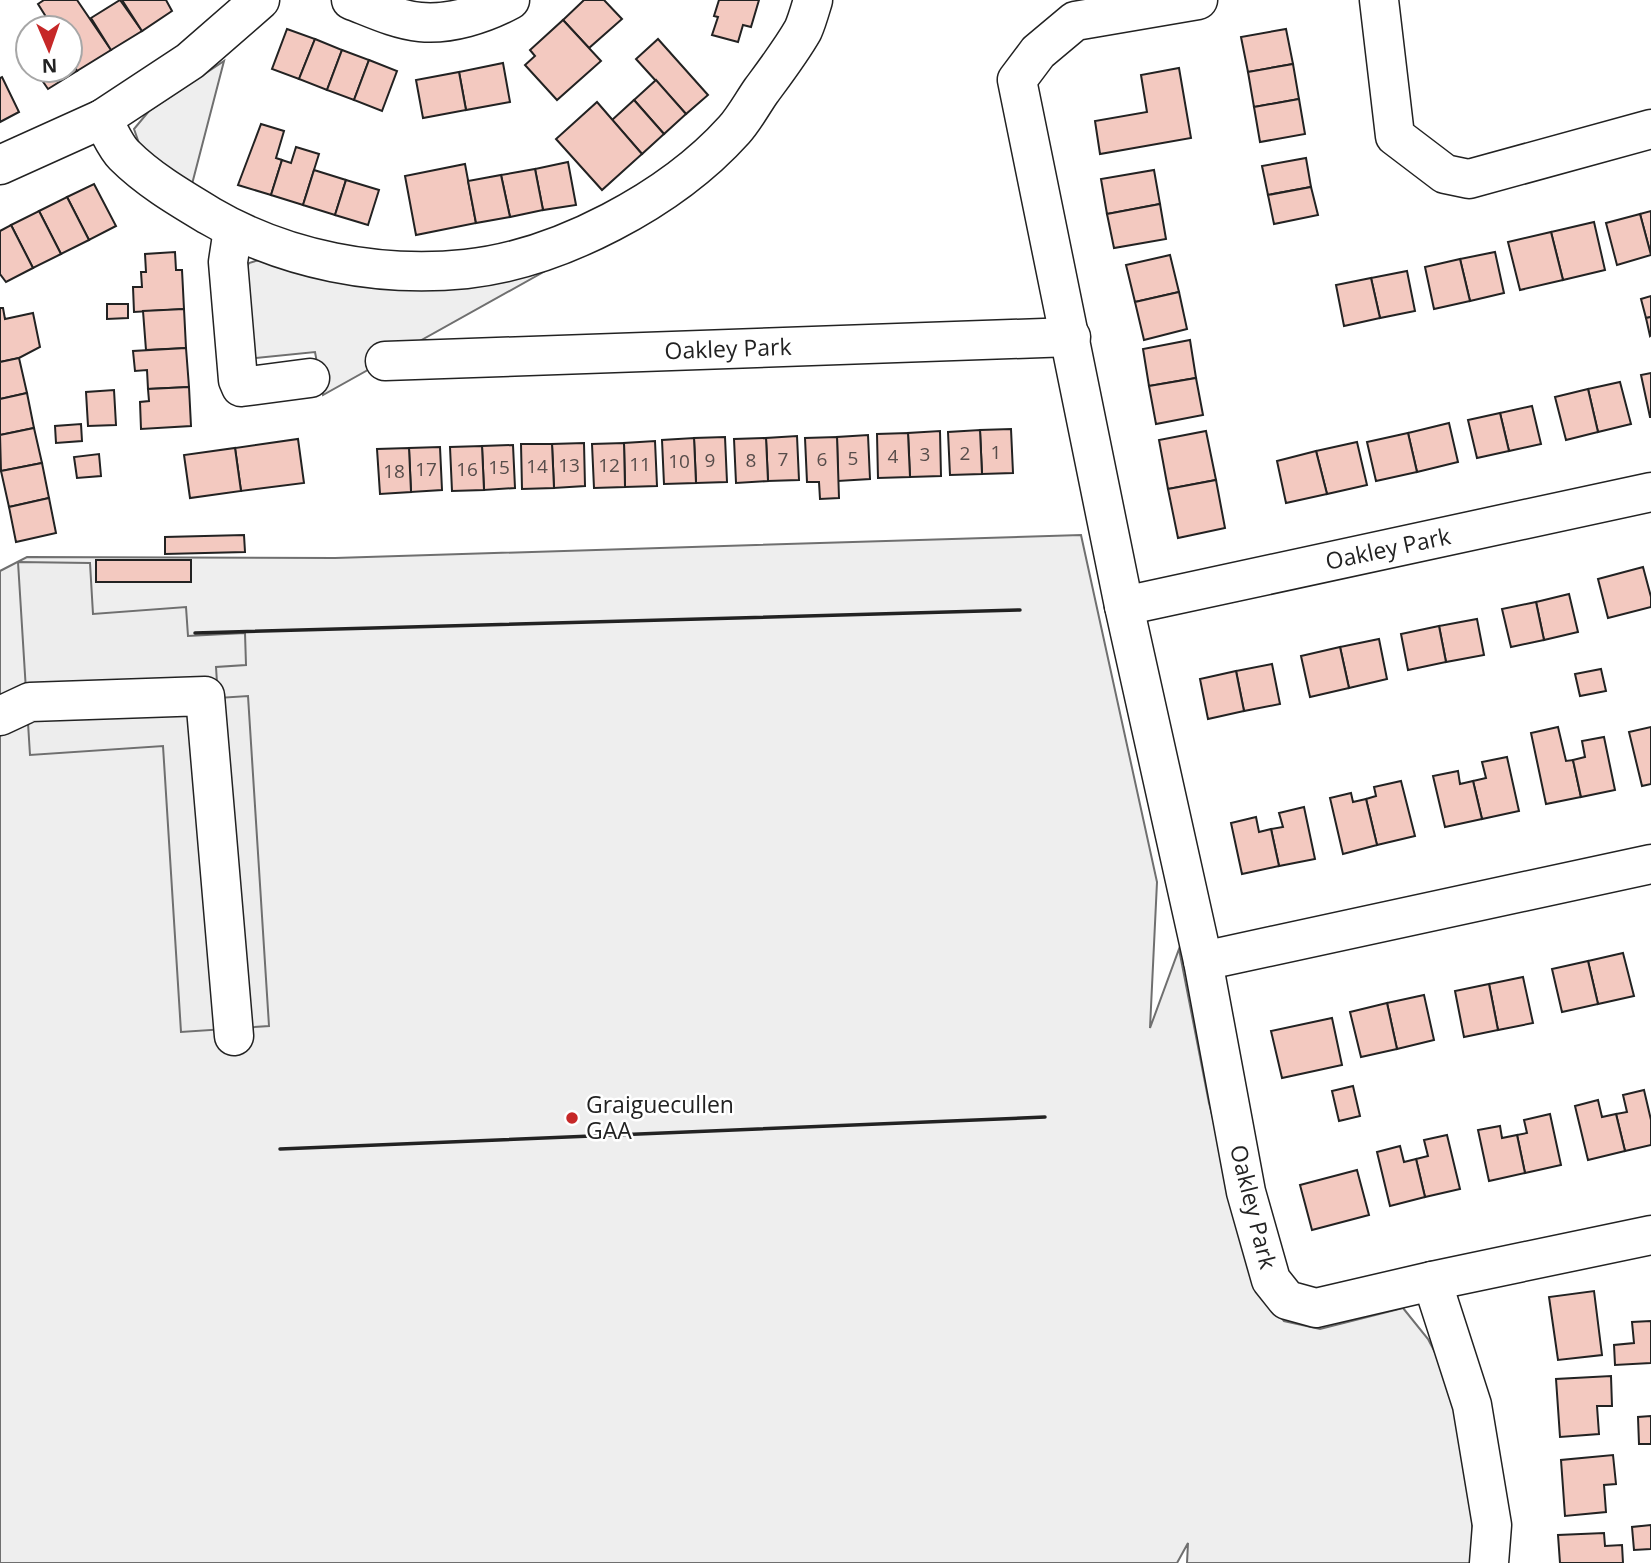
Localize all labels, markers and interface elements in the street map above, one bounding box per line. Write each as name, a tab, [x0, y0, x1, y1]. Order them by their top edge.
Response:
north arrow	[14, 14, 84, 84]
text: N	[41, 53, 58, 79]
street label: Oakley Park	[664, 330, 792, 366]
house number: 1	[991, 439, 1001, 465]
house number: 2	[960, 440, 970, 466]
house number: 3	[920, 441, 930, 467]
house number: 4	[888, 443, 899, 469]
house number: 5	[848, 445, 858, 471]
house number: 7	[778, 446, 788, 472]
house number: 6	[817, 446, 827, 472]
house number: 9	[705, 447, 715, 473]
house number: 8	[746, 447, 756, 473]
house number: 10	[668, 448, 690, 474]
house number: 11	[629, 451, 651, 477]
house number: 13	[558, 452, 580, 478]
house number: 12	[598, 452, 620, 478]
house number: 14	[526, 453, 548, 479]
house number: 15	[488, 454, 510, 480]
house number: 17	[415, 456, 437, 482]
house number: 16	[456, 456, 478, 482]
house number: 18	[383, 458, 405, 484]
street label: Oakley Park	[1322, 519, 1453, 577]
place label: Graiguecullen GAA	[586, 1088, 734, 1146]
marker: Graiguecullen GAA	[564, 1110, 580, 1126]
street label: Oakley Park	[1223, 1141, 1285, 1272]

